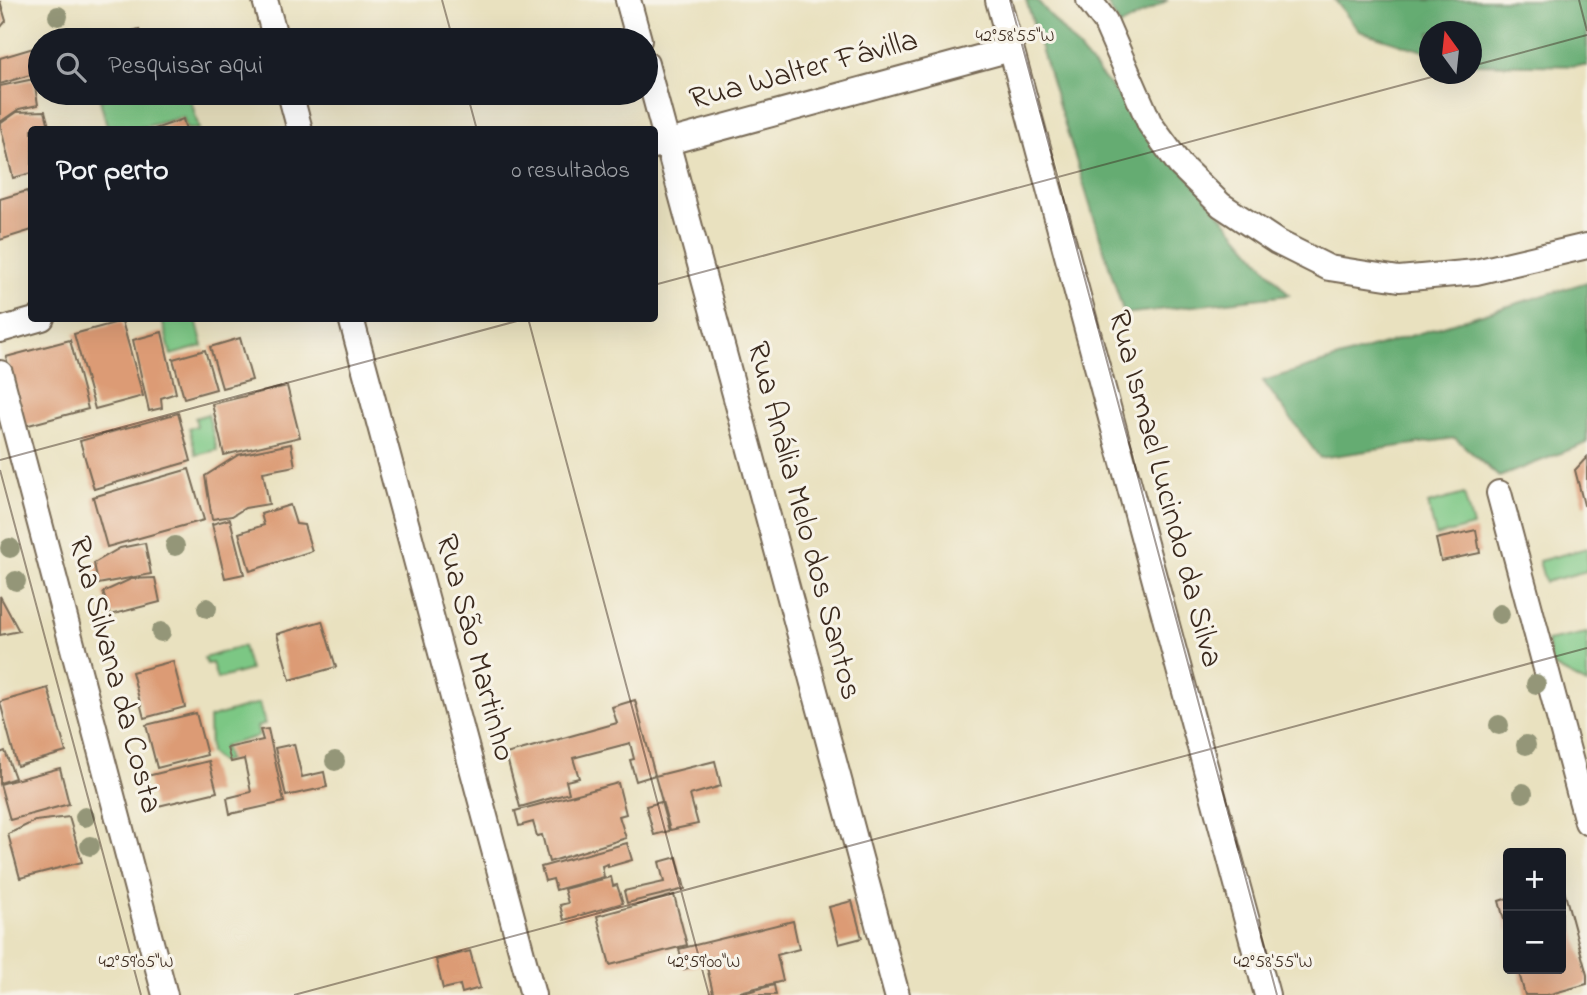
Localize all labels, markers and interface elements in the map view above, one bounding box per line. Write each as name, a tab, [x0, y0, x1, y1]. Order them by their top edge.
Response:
street label: Rua Walter Fávilla	[685, 18, 923, 124]
north arrow	[1419, 21, 1482, 84]
text: 42°58'55"W	[976, 24, 1054, 50]
search box	[28, 28, 658, 105]
icon: search	[52, 48, 90, 86]
text: Pesquisar aqui	[108, 48, 263, 86]
text: Por perto	[56, 150, 169, 194]
text: 0 resultados	[511, 155, 630, 188]
street label: Rua Ismael Lucindo da Silva	[1094, 305, 1234, 673]
street label: Rua Anália Melo dos Santos	[733, 337, 873, 705]
street label: Rua São Martinho	[421, 529, 527, 767]
street label: Rua Silvana da Costa	[54, 531, 174, 819]
map controls	[1503, 848, 1566, 974]
button: +	[1503, 848, 1566, 911]
button: −	[1503, 911, 1566, 974]
text: 42°59'05"W	[98, 950, 174, 976]
text: 42°59'00"W	[668, 950, 740, 976]
text: 42°58'55"W	[1234, 950, 1312, 976]

